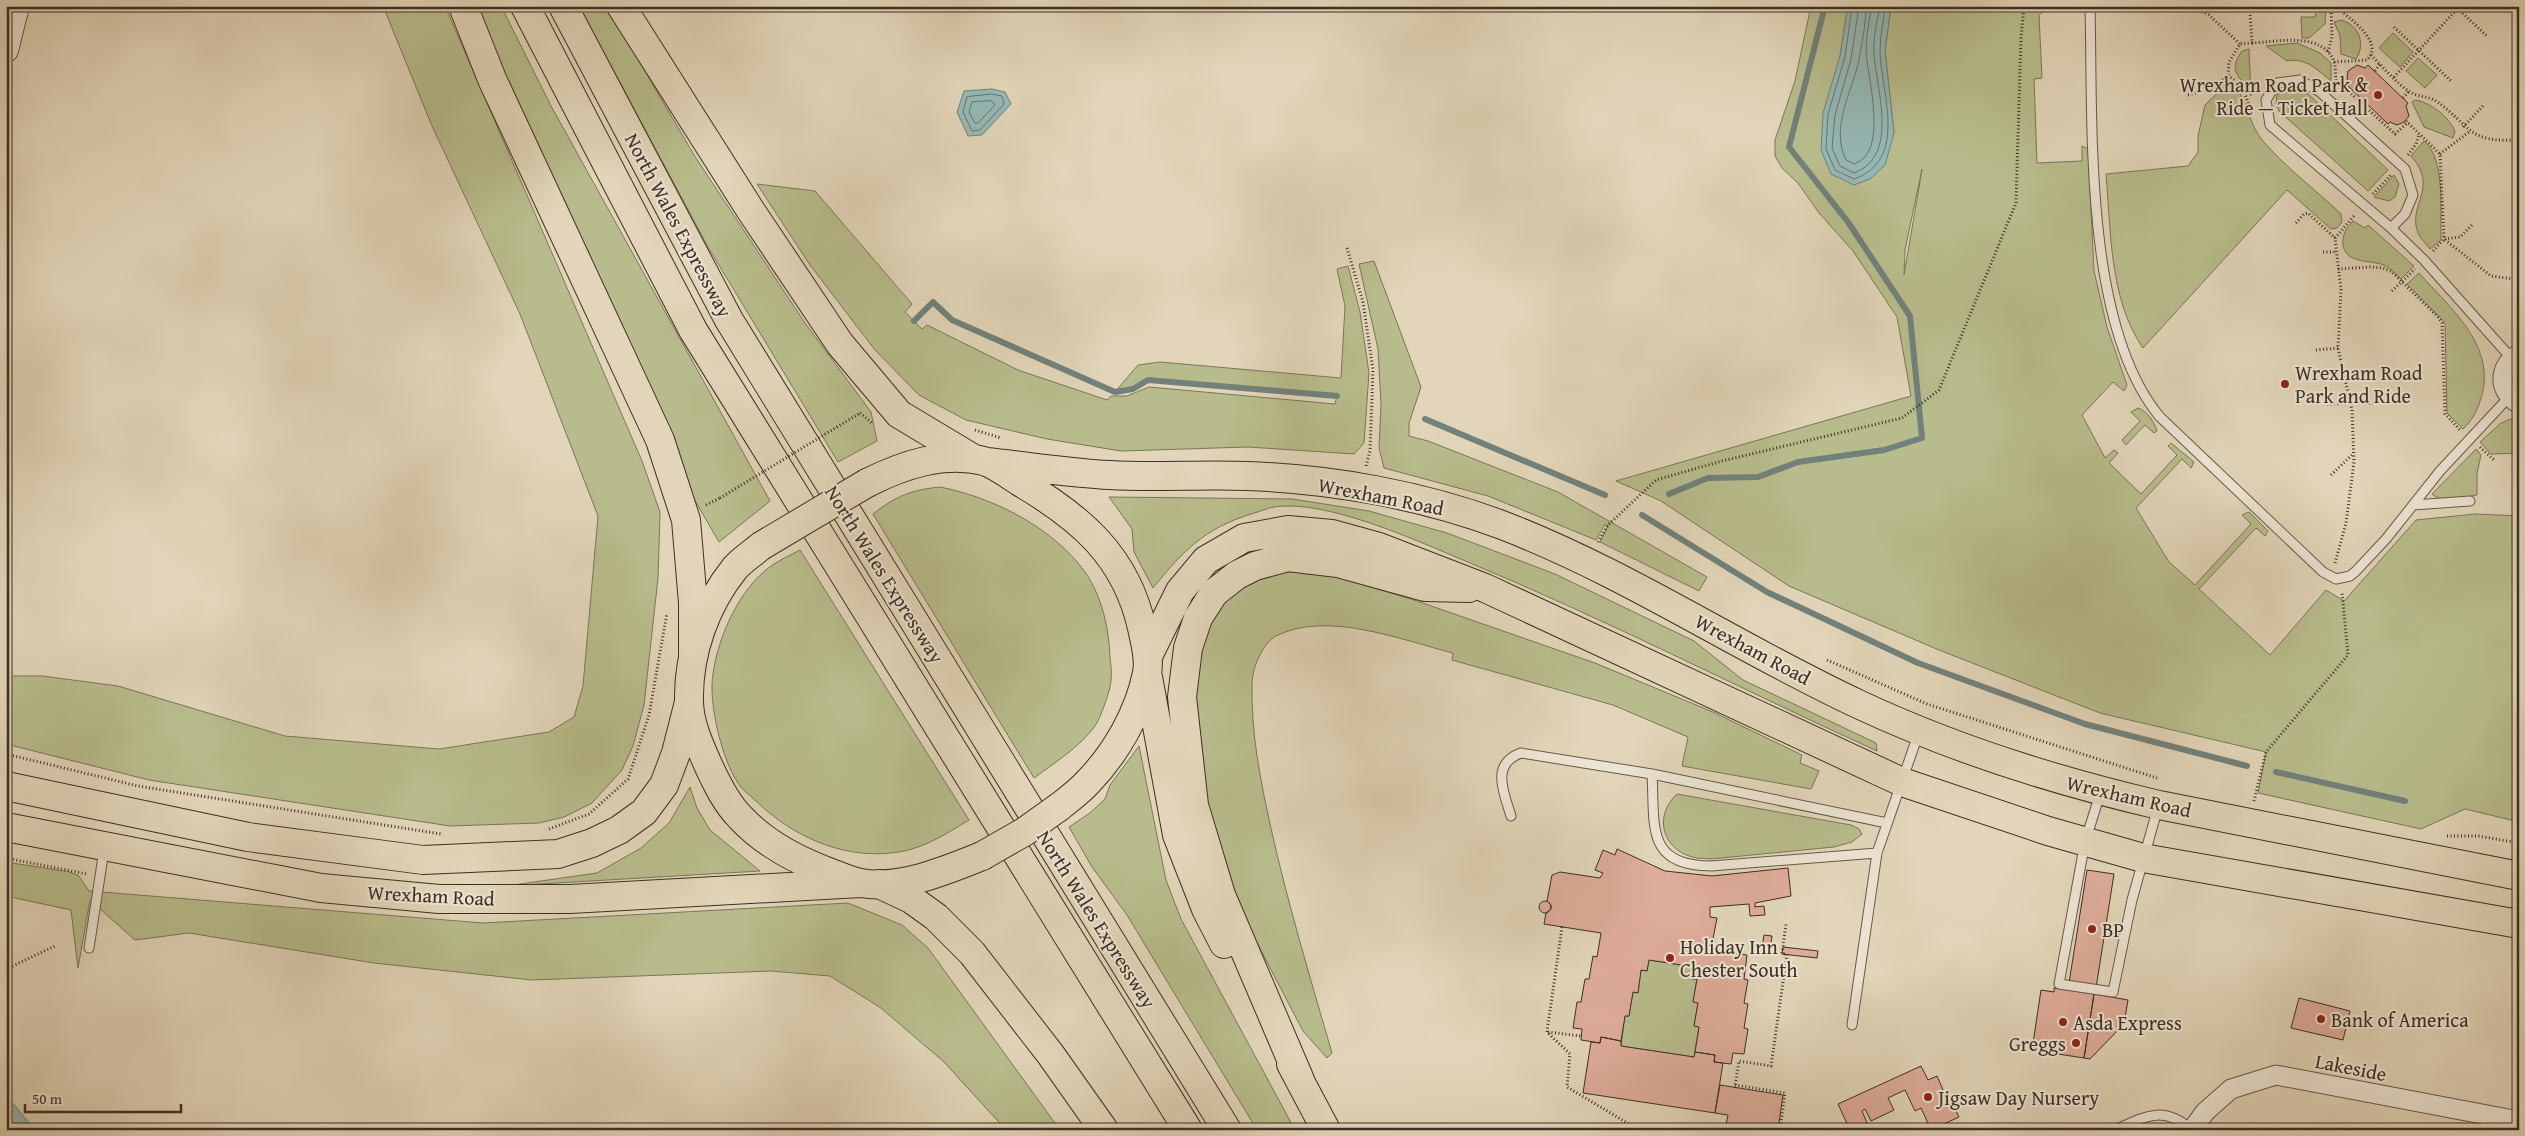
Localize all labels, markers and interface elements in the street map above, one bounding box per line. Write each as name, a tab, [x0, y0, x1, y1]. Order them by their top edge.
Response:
place label: Wrexham Road Park & Ride — Ticket Hall	[2180, 70, 2368, 122]
marker: Wrexham Road Park & Ride — Ticket Hall	[2372, 89, 2384, 101]
street label: North Wales Expressway	[618, 128, 740, 322]
place label: Wrexham Road Park and Ride	[2295, 358, 2423, 410]
marker: Wrexham Road Park and Ride	[2279, 378, 2291, 390]
street label: Wrexham Road	[1316, 470, 1447, 522]
street label: North Wales Expressway	[818, 479, 952, 669]
street label: Wrexham Road	[1690, 606, 1816, 692]
street label: Wrexham Road	[2064, 768, 2195, 825]
street label: North Wales Expressway	[1030, 824, 1164, 1014]
street label: Wrexham Road	[367, 877, 496, 913]
place label: BP	[2102, 915, 2124, 944]
marker: BP	[2086, 923, 2098, 935]
place label: Holiday Inn Chester South	[1680, 932, 1798, 984]
marker: Holiday Inn Chester South	[1664, 952, 1676, 964]
place label: Bank of America	[2331, 1005, 2469, 1034]
place label: Asda Express	[2073, 1008, 2182, 1037]
marker: Bank of America	[2315, 1013, 2327, 1025]
marker: Asda Express	[2057, 1016, 2069, 1028]
place label: Greggs	[2009, 1029, 2066, 1058]
marker: Greggs	[2070, 1037, 2082, 1049]
street label: Lakeside	[2313, 1046, 2389, 1088]
scale bar	[25, 1081, 181, 1113]
place label: Jigsaw Day Nursery	[1935, 1083, 2099, 1112]
text: 50 m	[32, 1088, 63, 1109]
marker: Jigsaw Day Nursery	[1922, 1091, 1934, 1103]

